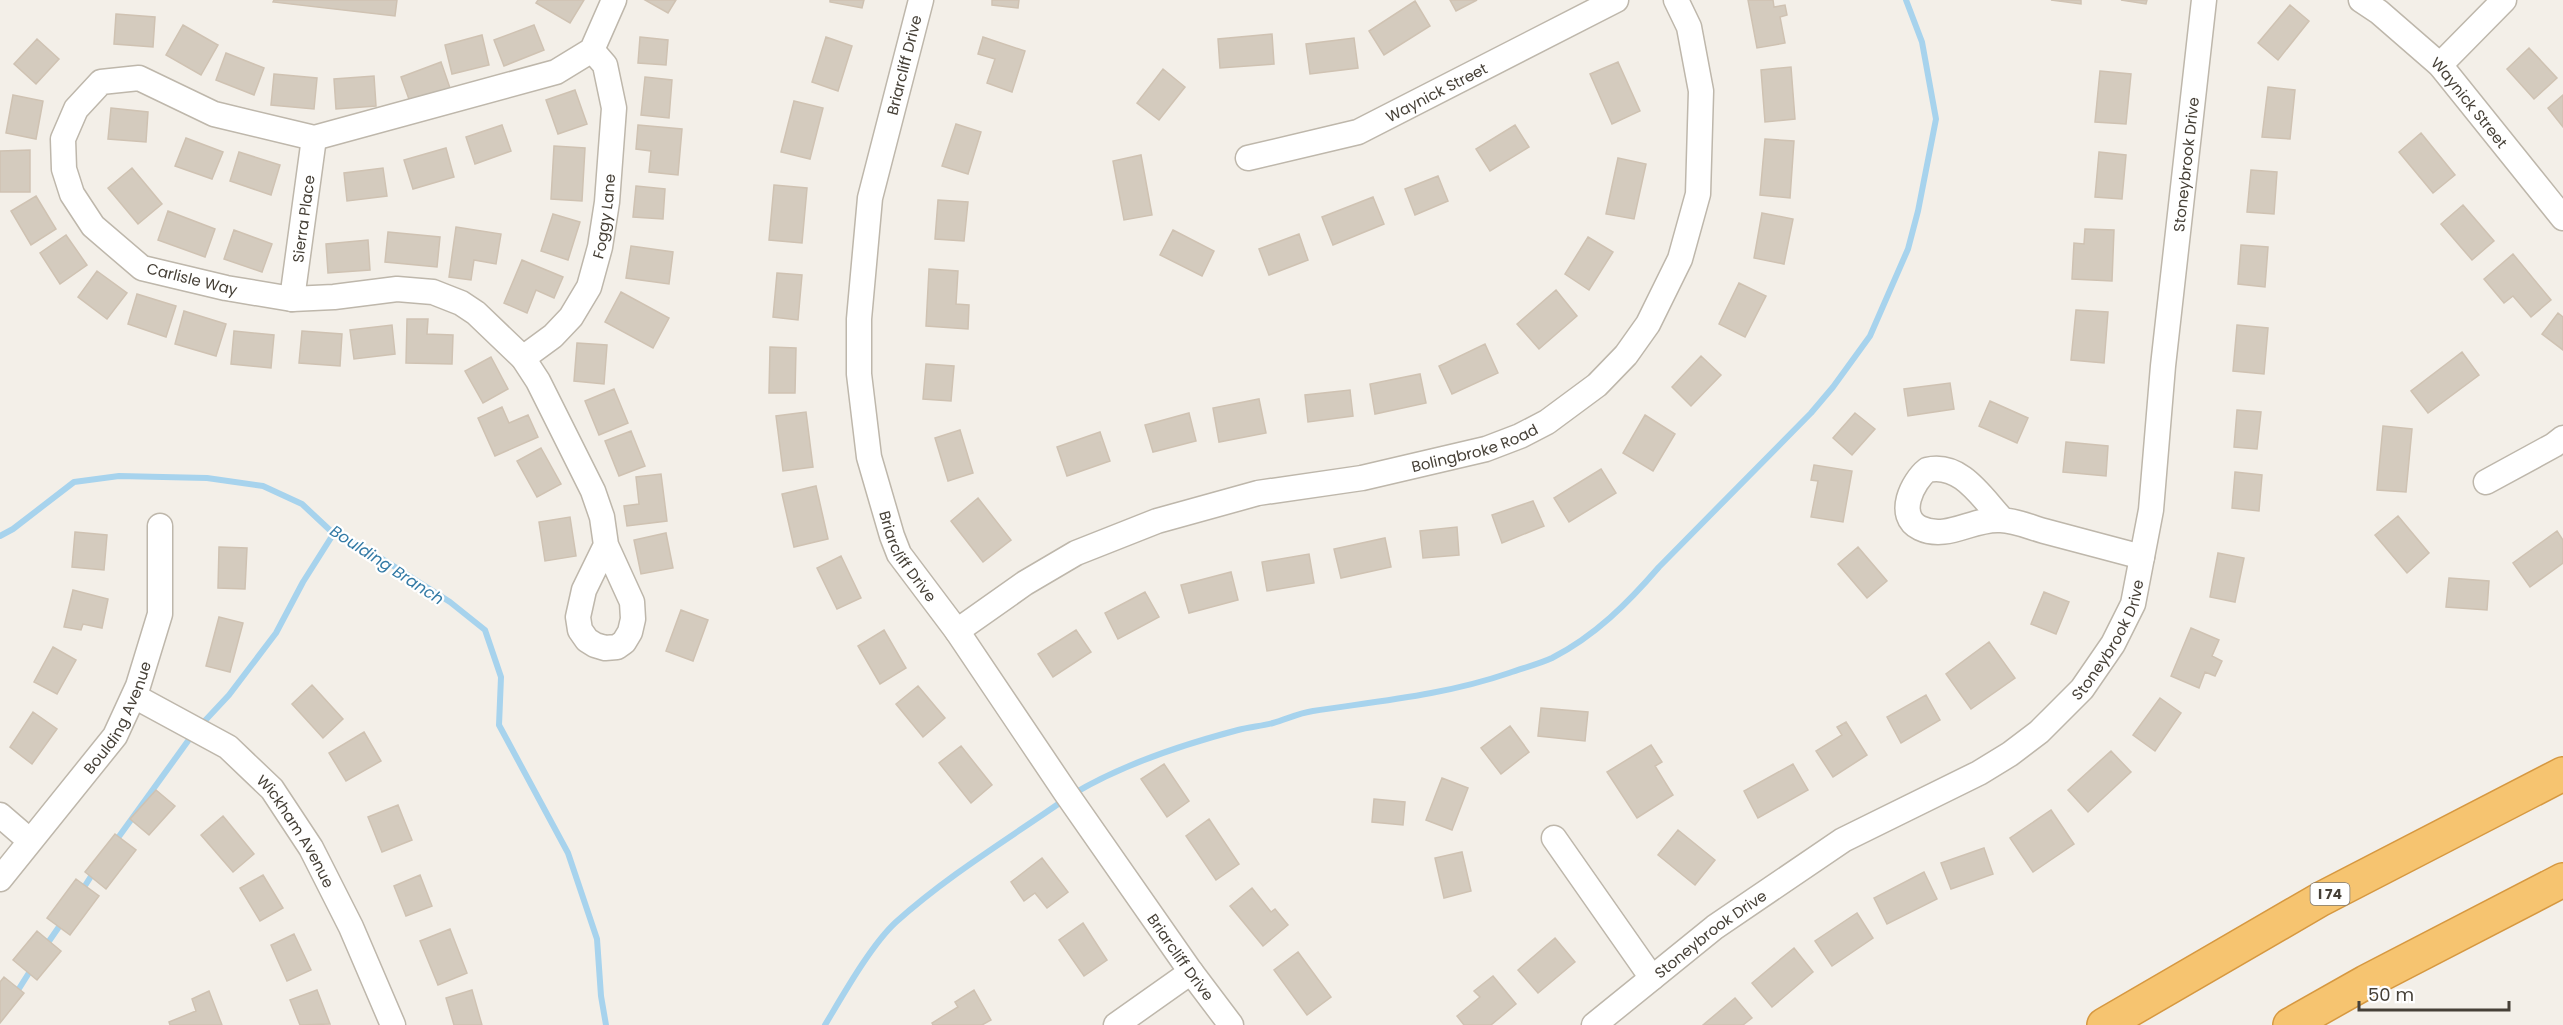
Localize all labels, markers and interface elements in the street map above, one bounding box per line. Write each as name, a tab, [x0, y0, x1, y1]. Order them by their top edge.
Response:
street label: Briarcliff Drive	[881, 13, 927, 117]
street label: Waynick Street	[2427, 52, 2513, 152]
street label: Waynick Street	[1382, 57, 1491, 127]
street label: Stoneybrook Drive	[2168, 96, 2204, 233]
street label: Foggy Lane	[587, 173, 620, 261]
street label: Sierra Place	[287, 174, 319, 264]
street label: Carlisle Way	[144, 258, 240, 301]
street label: Bolingbroke Road	[1409, 418, 1541, 477]
street label: Briarcliff Drive	[875, 508, 942, 606]
water label: Boulding Branch	[326, 520, 448, 610]
street label: Stoneybrook Drive	[2066, 578, 2148, 705]
street label: Boulding Avenue	[78, 659, 155, 778]
street label: Wickham Avenue	[252, 770, 340, 891]
road number: I 74	[2310, 883, 2350, 905]
street label: Stoneybrook Drive	[1650, 885, 1771, 983]
street label: Briarcliff Drive	[1143, 909, 1219, 1005]
scale bar	[2359, 974, 2509, 1012]
text: 50 m	[2368, 982, 2414, 1007]

